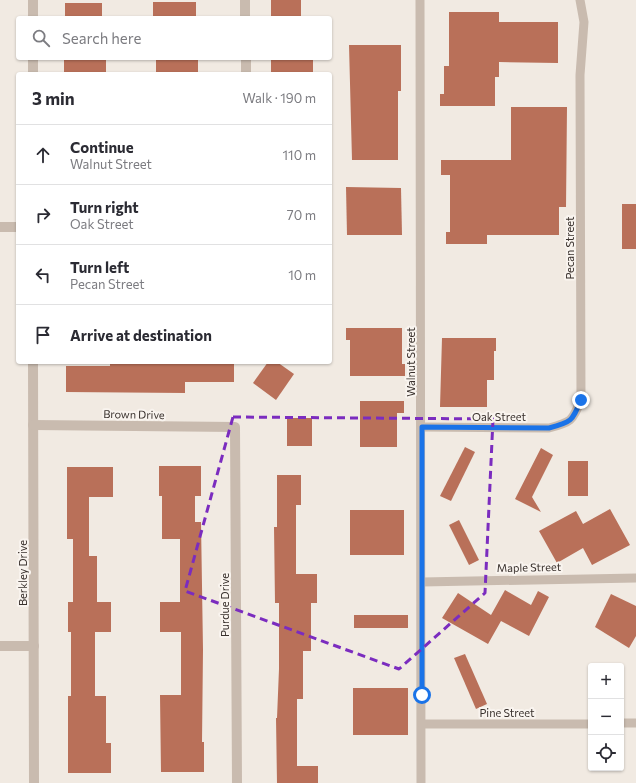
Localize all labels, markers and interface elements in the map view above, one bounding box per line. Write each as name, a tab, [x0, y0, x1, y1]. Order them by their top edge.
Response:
search box	[16, 16, 332, 60]
icon: search	[30, 27, 52, 49]
text: Search here	[62, 29, 141, 47]
text: 3 min	[32, 88, 75, 109]
text: Walk · 190 m	[242, 90, 316, 106]
text: Continue	[70, 138, 134, 156]
icon: ahead	[32, 144, 54, 166]
text: 110 m	[283, 147, 316, 163]
text: Walnut Street	[70, 156, 152, 172]
text: Turn right	[70, 198, 139, 216]
icon: right	[32, 204, 54, 226]
text: 70 m	[287, 207, 316, 223]
text: Oak Street	[70, 216, 134, 232]
street label: Pecan Street	[563, 216, 576, 280]
text: Turn left	[70, 258, 129, 276]
icon: left	[32, 264, 54, 286]
text: 10 m	[288, 267, 316, 283]
text: Pecan Street	[70, 276, 145, 292]
icon: arrive	[32, 324, 54, 346]
text: Arrive at destination	[70, 326, 212, 344]
street label: Walnut Street	[404, 327, 417, 397]
route end	[572, 391, 590, 409]
street label: Brown Drive	[103, 407, 165, 421]
street label: Oak Street	[472, 410, 526, 423]
street label: Berkley Drive	[16, 540, 29, 606]
street label: Maple Street	[497, 560, 562, 574]
street label: Purdue Drive	[218, 573, 231, 637]
map controls	[588, 663, 624, 771]
button: +	[588, 663, 624, 699]
route start	[413, 686, 431, 704]
button: −	[588, 699, 624, 735]
street label: Pine Street	[479, 706, 535, 719]
button: locate	[588, 735, 624, 771]

